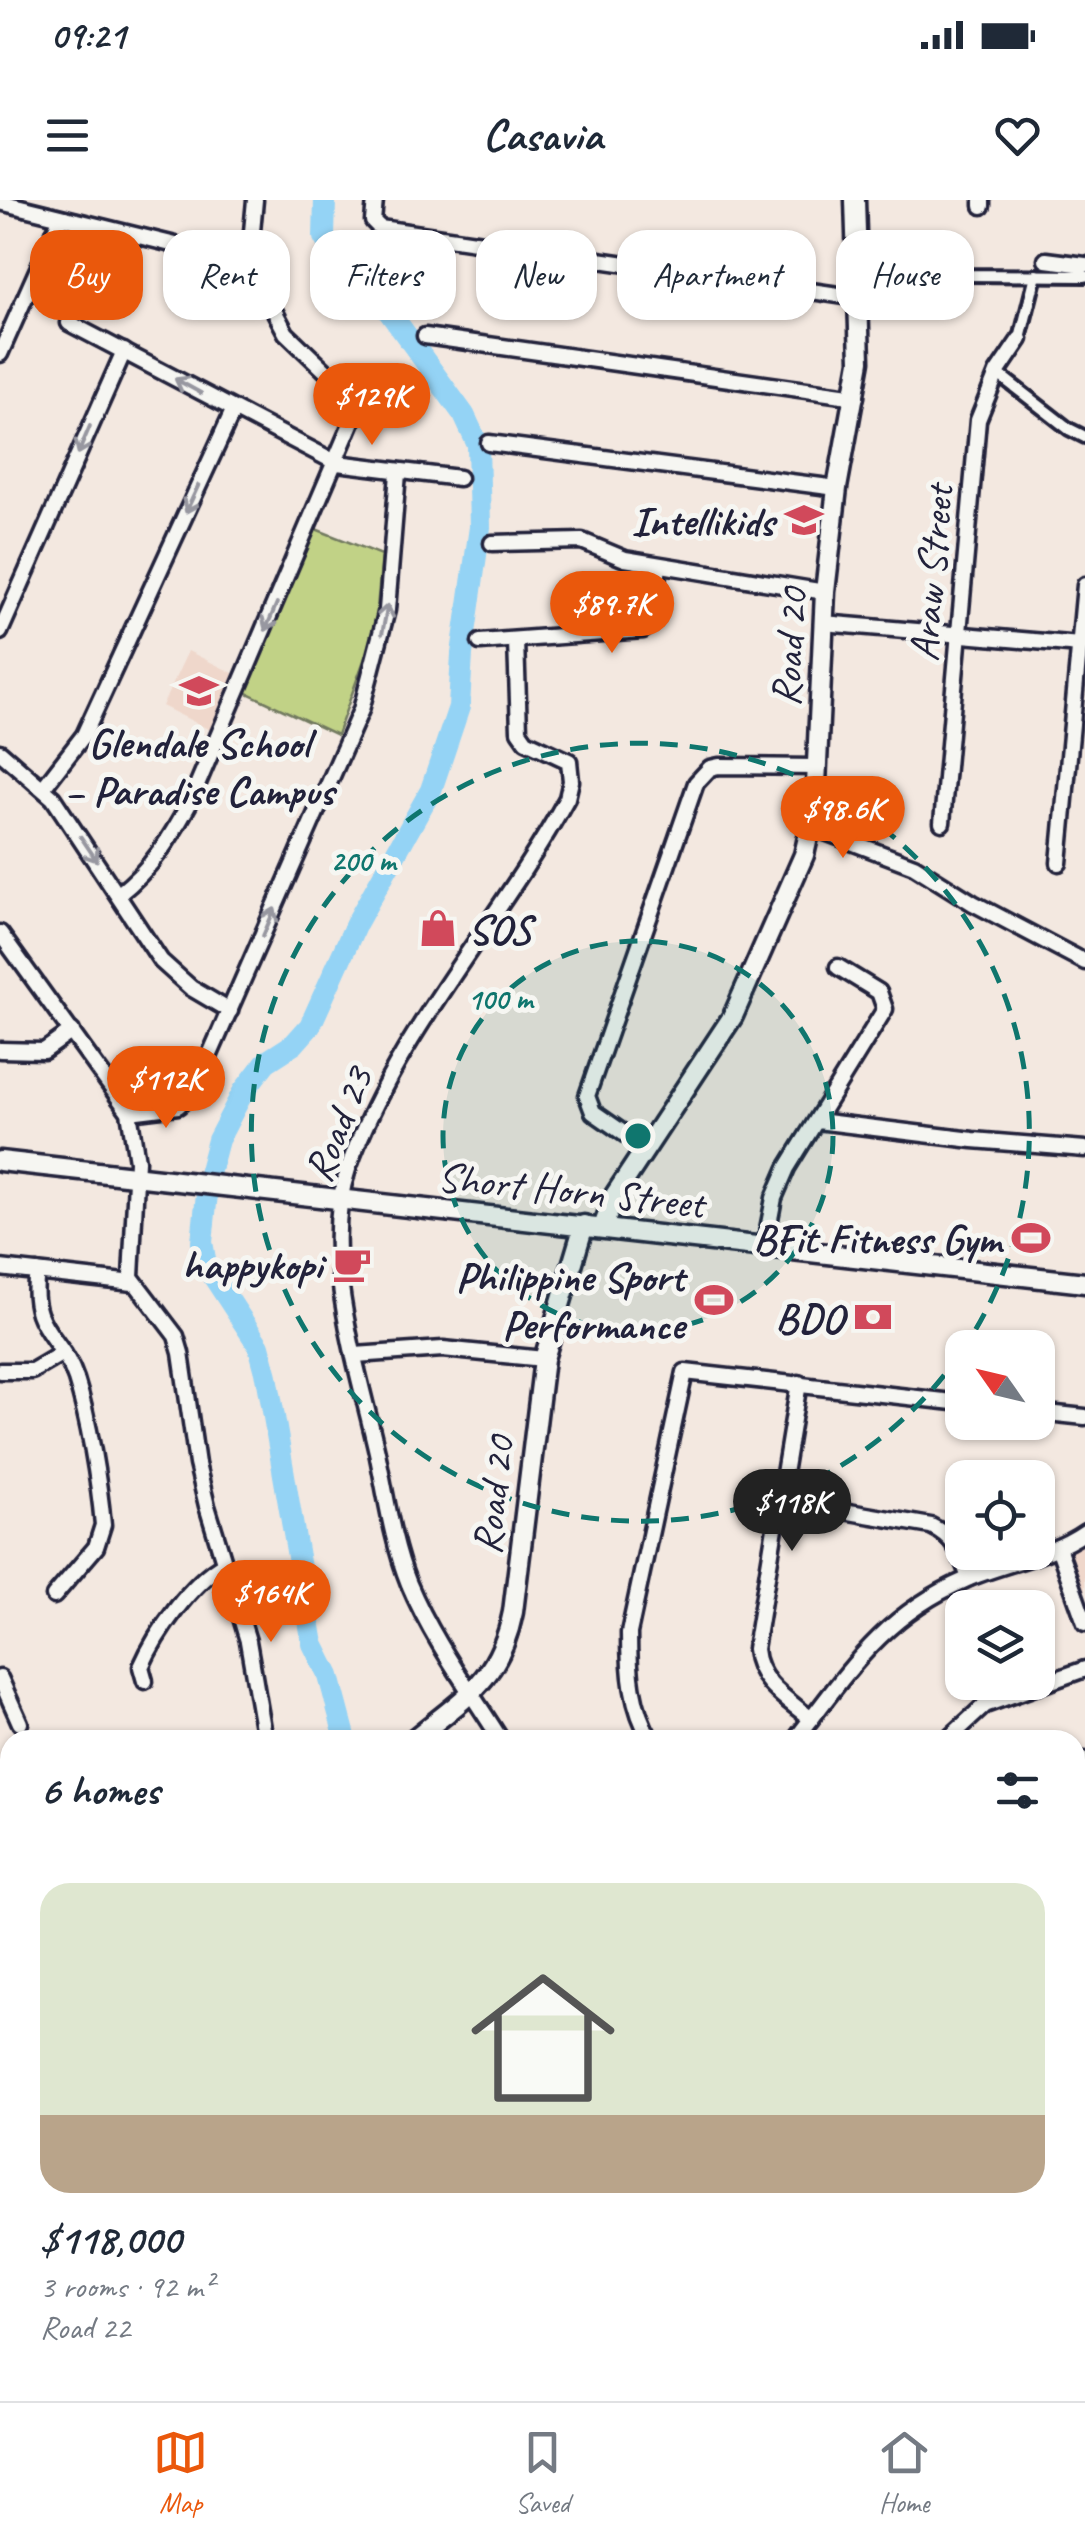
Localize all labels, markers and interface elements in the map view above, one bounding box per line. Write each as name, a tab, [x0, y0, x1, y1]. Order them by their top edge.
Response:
text: 09:21	[50, 12, 125, 59]
text: Casavia	[483, 107, 602, 164]
icon: menu	[40, 108, 95, 163]
icon: heart	[990, 108, 1045, 163]
chip: Buy	[30, 230, 143, 320]
chip: Rent	[163, 230, 290, 320]
chip: Filters	[310, 230, 456, 320]
chip: New	[476, 230, 597, 320]
chip: Apartment	[617, 230, 816, 320]
chip: House	[836, 230, 974, 320]
pin: $129K	[302, 363, 442, 448]
text: $129K	[335, 375, 409, 416]
one-way arrow	[174, 376, 204, 396]
one-way arrow	[74, 424, 92, 455]
street label: Araw Street	[897, 479, 966, 663]
one-way arrow	[182, 484, 201, 514]
place label: Intellikids	[631, 495, 778, 548]
school or university icon: Intellikids	[783, 499, 825, 541]
pin: $89.7K	[531, 571, 693, 656]
text: $89.7K	[572, 583, 652, 624]
street label: Road 20	[759, 583, 820, 708]
one-way arrow	[261, 601, 279, 632]
one-way arrow	[376, 604, 395, 636]
school or university icon: Glendale School – Paradise Campus	[178, 670, 220, 712]
place label: Glendale School – Paradise Campus	[64, 717, 338, 818]
pin: $98.6K	[762, 776, 924, 861]
text: $98.6K	[803, 788, 883, 829]
one-way arrow	[78, 835, 99, 863]
text: 200 m	[331, 842, 398, 880]
place label: SOS	[468, 903, 537, 956]
one-way arrow	[261, 907, 279, 938]
shop icon: SOS	[417, 907, 459, 949]
text: 100 m	[468, 980, 535, 1018]
pin: $112K	[96, 1046, 236, 1131]
street label: Road 23	[292, 1057, 386, 1189]
text: $112K	[129, 1058, 203, 1099]
centre of rings	[620, 1118, 656, 1154]
street label: Short Horn Street	[435, 1150, 711, 1231]
place label: BFit Fitness Gym	[753, 1213, 1005, 1266]
sports icon: BFit Fitness Gym	[1010, 1217, 1052, 1259]
place label: happykopi	[182, 1239, 328, 1292]
cafe icon: happykopi	[331, 1243, 373, 1285]
place label: Philippine Sport Performance	[456, 1251, 689, 1352]
sports icon: Philippine Sport Performance	[693, 1279, 735, 1321]
place label: BDO	[775, 1292, 849, 1345]
bank icon: BDO	[852, 1296, 894, 1338]
north arrow	[945, 1330, 1055, 1440]
map controls	[945, 1330, 1055, 1700]
street label: Road 20	[460, 1430, 527, 1557]
button: locate	[945, 1460, 1055, 1570]
pin: $118K	[722, 1469, 862, 1554]
text: $118K	[755, 1481, 829, 1522]
pin: $164K	[201, 1560, 341, 1645]
text: $164K	[234, 1572, 308, 1613]
button: layers	[945, 1590, 1055, 1700]
icon: filters	[990, 1763, 1045, 1818]
text: 6 homes	[40, 1764, 159, 1817]
icon: home	[453, 1948, 633, 2128]
text: $118,000	[40, 2213, 181, 2266]
text: 3 rooms · 92 m²	[40, 2266, 213, 2307]
text: Road 22	[40, 2307, 130, 2348]
tab: Map	[153, 2425, 208, 2520]
tab: Saved	[515, 2425, 570, 2520]
tab: Home	[877, 2425, 932, 2520]

